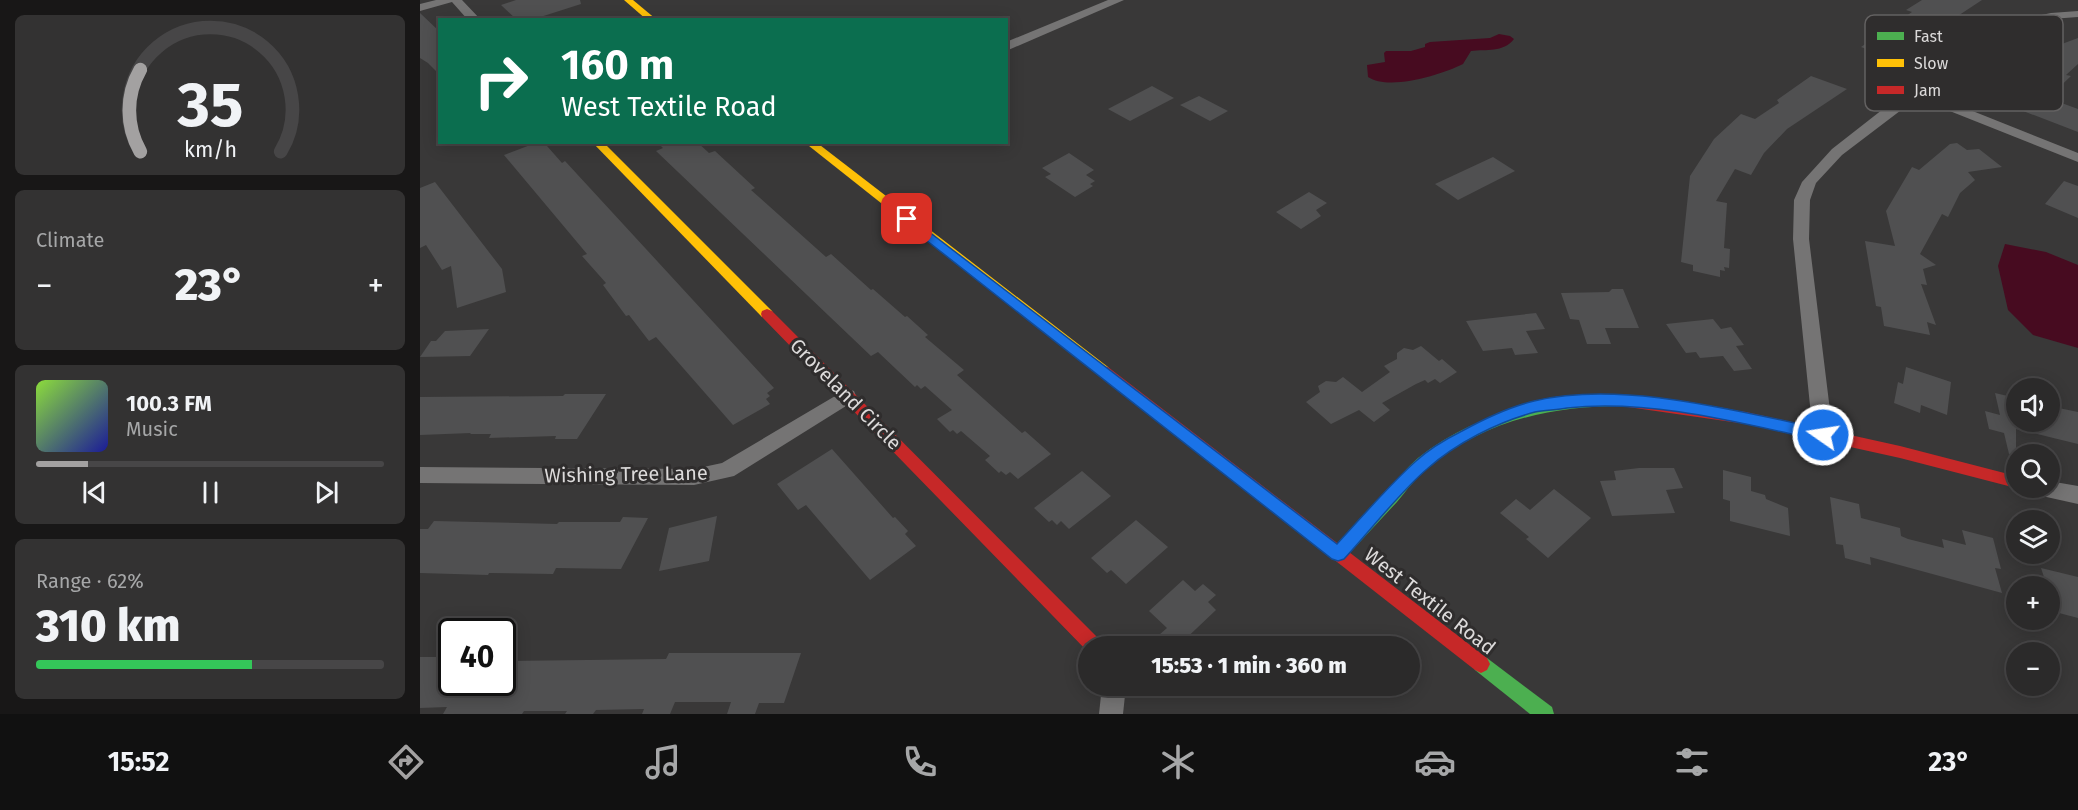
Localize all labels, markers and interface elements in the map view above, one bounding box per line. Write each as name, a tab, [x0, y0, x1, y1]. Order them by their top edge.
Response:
legend	[1865, 15, 2063, 111]
text: Fast	[1914, 27, 1943, 46]
text: 160 m	[561, 40, 674, 90]
icon: right	[462, 42, 540, 120]
text: Slow	[1914, 54, 1949, 73]
text: 35	[176, 68, 243, 143]
text: Jam	[1914, 81, 1941, 100]
text: West Textile Road	[561, 91, 777, 123]
text: km/h	[183, 137, 237, 163]
pin	[881, 193, 932, 244]
icon: arrive	[890, 202, 923, 235]
text: Climate	[36, 228, 104, 252]
text: 23°	[175, 258, 245, 312]
text: −	[36, 266, 53, 306]
text: +	[368, 266, 384, 306]
street label: Groveland Circle	[785, 333, 907, 455]
map controls	[2006, 378, 2060, 696]
button: sound	[2006, 378, 2060, 432]
text: 100.3 FM	[126, 390, 212, 417]
position arrow	[1791, 403, 1855, 467]
text: Music	[126, 417, 178, 441]
button: search	[2006, 444, 2060, 498]
street label: Wishing Tree Lane	[544, 461, 708, 487]
icon: previous	[78, 476, 111, 509]
icon: pause	[194, 476, 227, 509]
icon: next	[310, 476, 343, 509]
button: layers	[2006, 510, 2060, 564]
street label: West Textile Road	[1360, 542, 1500, 660]
text: Range · 62%	[36, 569, 144, 593]
button: +	[2006, 576, 2060, 630]
text: 310 km	[36, 599, 180, 653]
speed limit sign: 40	[438, 618, 516, 696]
button: −	[2006, 642, 2060, 696]
text: 15:53 · 1 min · 360 m	[1151, 652, 1347, 679]
icon: directions	[385, 741, 427, 783]
icon: music	[642, 741, 684, 783]
icon: phone	[899, 741, 941, 783]
icon: climate	[1157, 741, 1199, 783]
icon: car	[1414, 741, 1456, 783]
icon: filters	[1671, 741, 1713, 783]
text: 15:52	[108, 746, 169, 778]
text: 23°	[1928, 746, 1970, 778]

